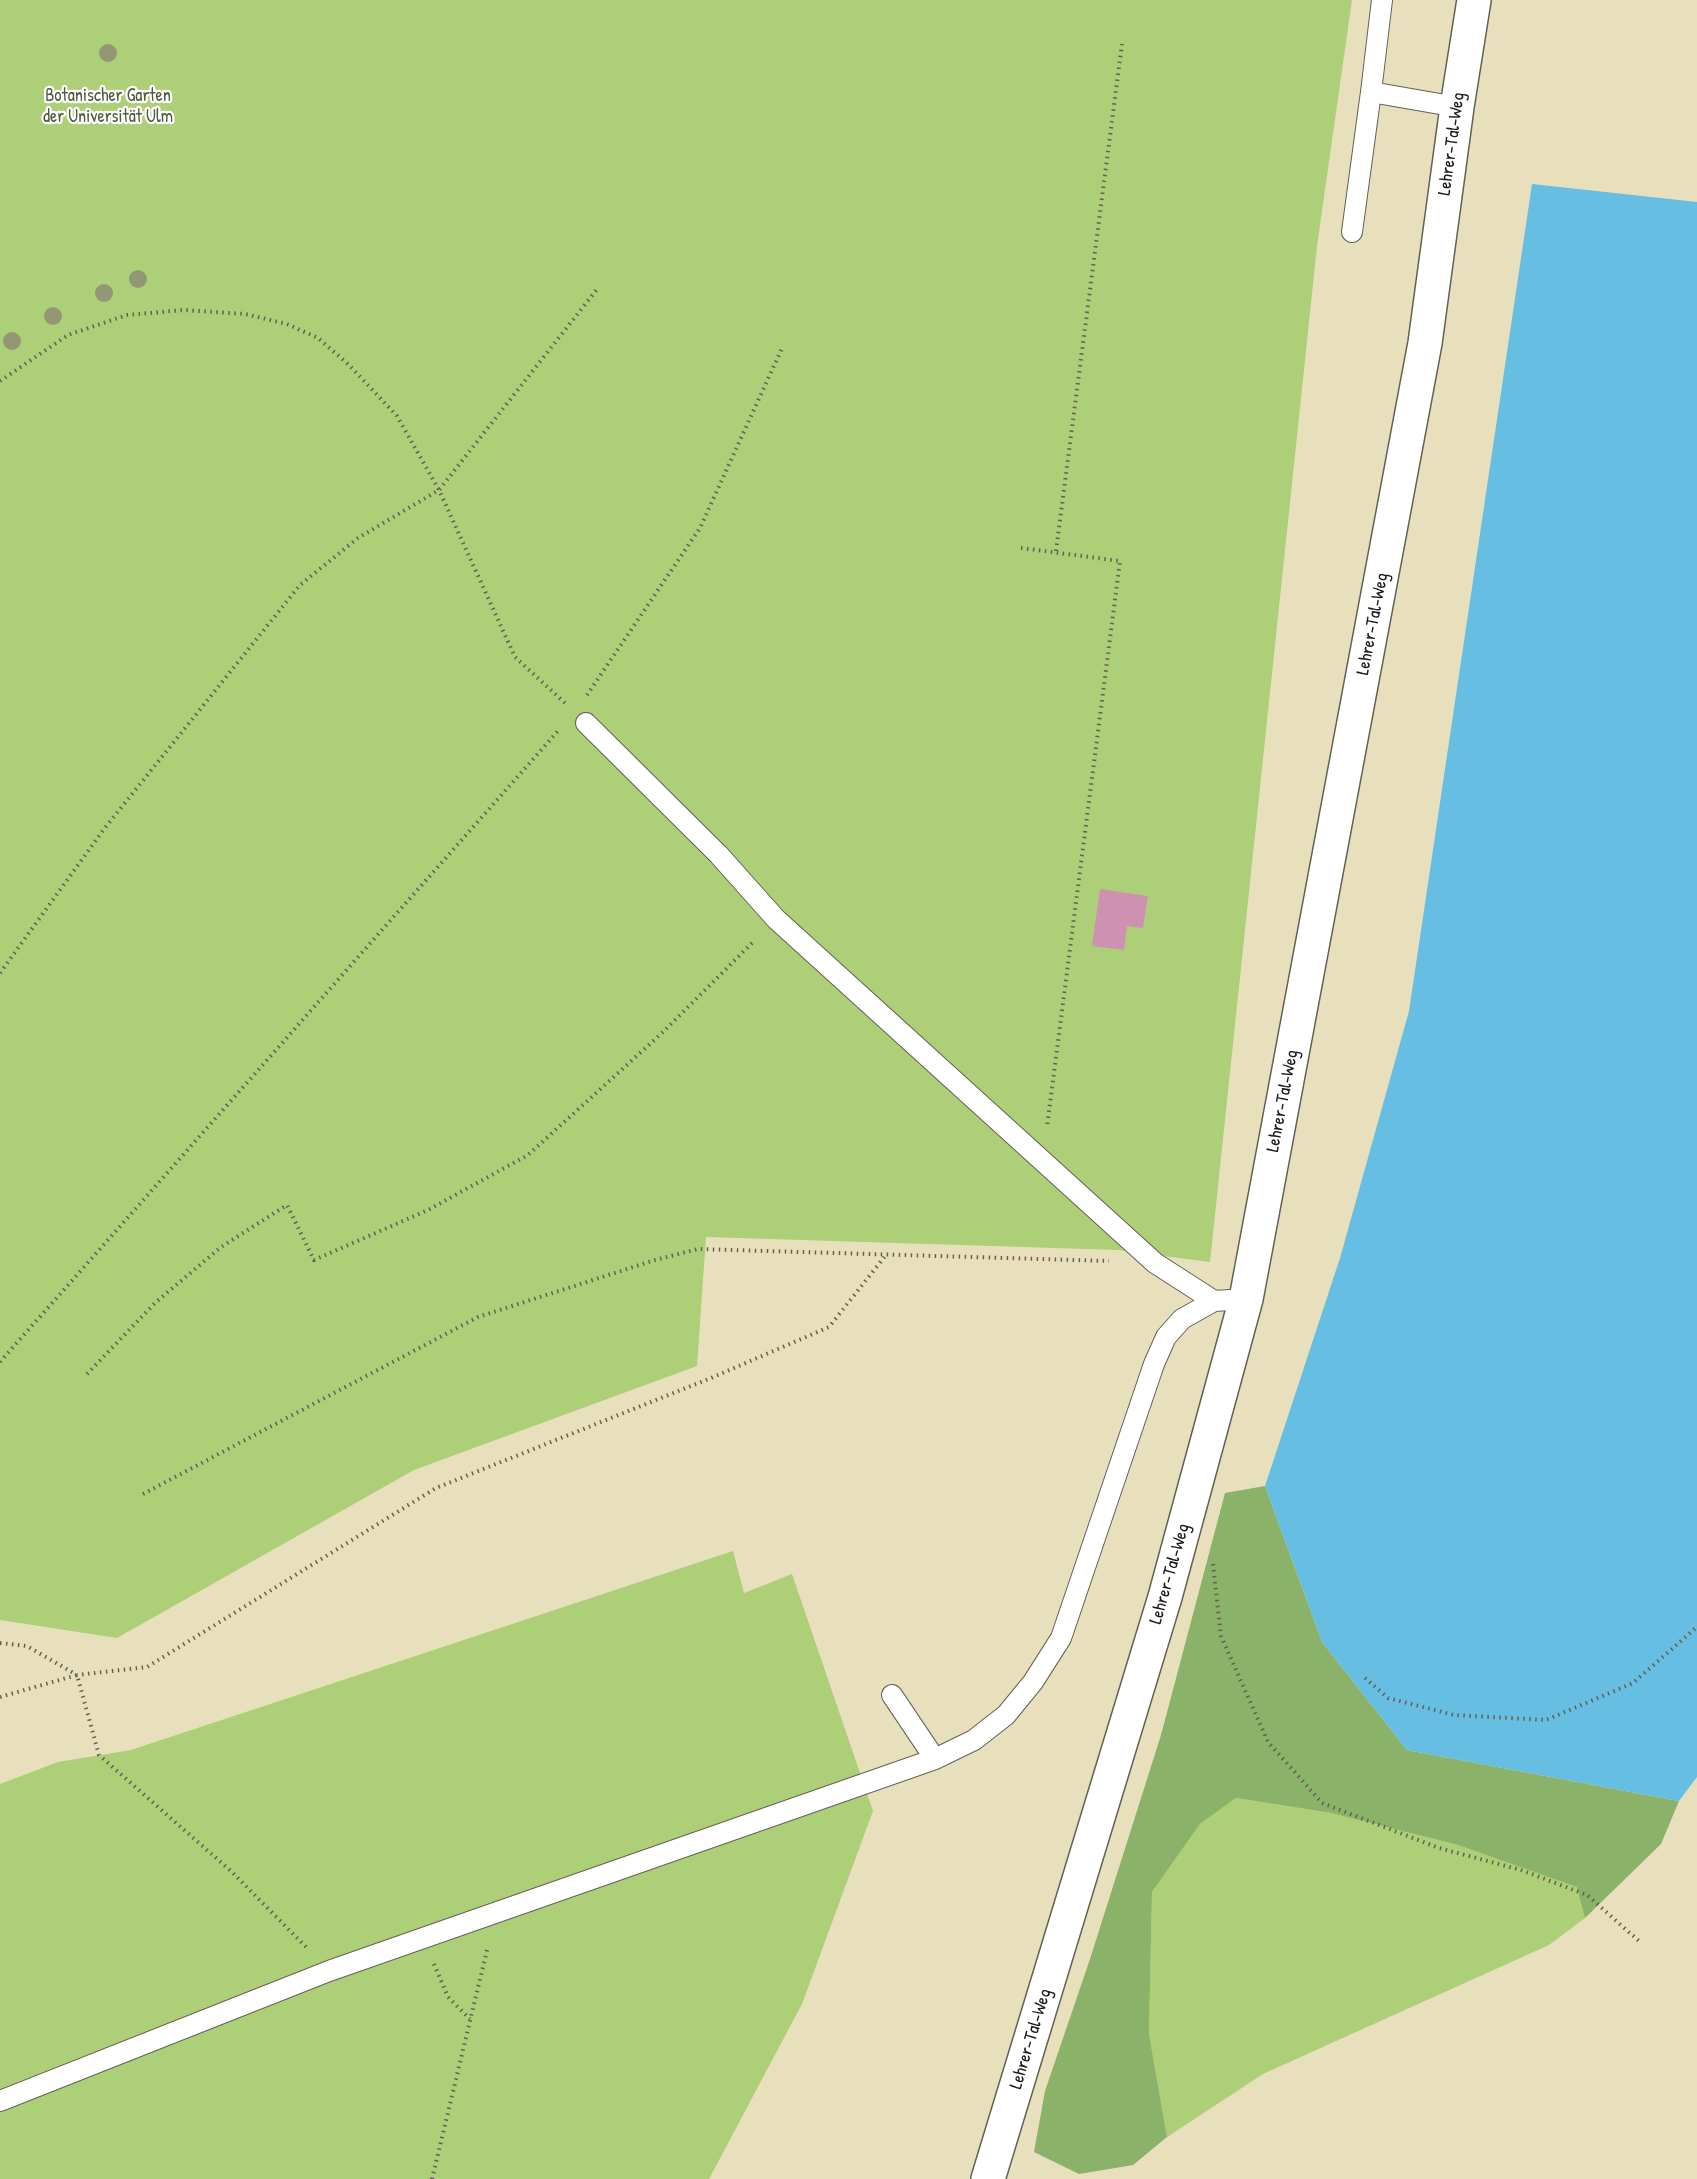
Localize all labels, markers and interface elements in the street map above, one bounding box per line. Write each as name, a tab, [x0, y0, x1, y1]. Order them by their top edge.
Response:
park label: Botanischer Garten der Universität Ulm	[43, 85, 173, 128]
street label: Lehrer-Tal-Weg	[1434, 91, 1470, 197]
street label: Lehrer-Tal-Weg	[1353, 571, 1393, 677]
street label: Lehrer-Tal-Weg	[1263, 1048, 1303, 1154]
street label: Lehrer-Tal-Weg	[1145, 1521, 1195, 1627]
street label: Lehrer-Tal-Weg	[1006, 1986, 1056, 2092]

